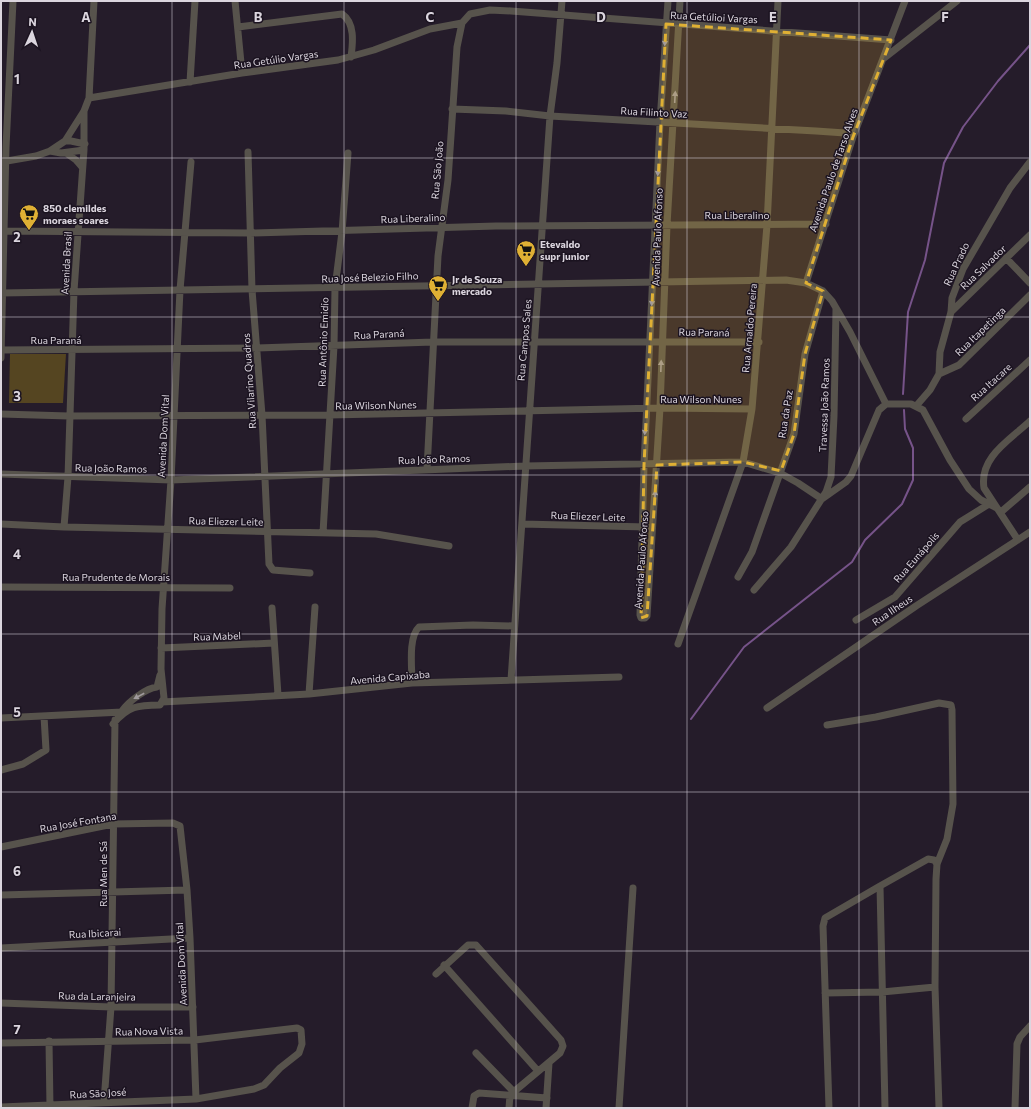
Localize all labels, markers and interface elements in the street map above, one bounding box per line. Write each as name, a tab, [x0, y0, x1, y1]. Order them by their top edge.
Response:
text: A	[81, 9, 91, 25]
text: B	[254, 9, 263, 25]
text: C	[426, 9, 435, 25]
text: D	[596, 9, 606, 25]
street label: Rua Getúlioi Vargas	[670, 9, 759, 25]
text: E	[769, 9, 777, 25]
text: F	[941, 9, 949, 25]
north arrow	[12, 12, 52, 52]
text: N	[28, 15, 37, 28]
one-way arrow	[662, 34, 668, 47]
street label: Rua Getúlio Vargas	[233, 47, 320, 71]
text: 1	[14, 71, 20, 87]
one-way arrow	[671, 91, 678, 103]
street label: Rua Filinto Vaz	[620, 104, 688, 120]
street label: Avenida Paulo de Tarso Alves	[806, 106, 860, 233]
street label: Rua São João	[428, 140, 446, 200]
one-way arrow	[655, 164, 661, 177]
street label: Avenida Paulo Afonso	[649, 188, 665, 286]
place label: 850 clemildes moraes soares	[43, 202, 109, 226]
supermarket icon: 850 clemildes moraes soares	[18, 203, 40, 231]
street label: Rua Liberalino	[705, 209, 769, 221]
street label: Rua Liberalino	[380, 211, 446, 225]
text: 2	[13, 229, 21, 245]
street label: Avenida Brasil	[58, 231, 74, 295]
place label: Etevaldo supr junior	[540, 238, 589, 262]
supermarket icon: Etevaldo supr junior	[515, 239, 537, 267]
street label: Rua Prado	[941, 240, 971, 288]
street label: Rua Salvador	[958, 242, 1008, 292]
street label: Rua José Belezio Filho	[321, 269, 419, 285]
place label: Jr de Souza mercado	[452, 273, 502, 297]
supermarket icon: Jr de Souza mercado	[427, 274, 449, 302]
street label: Rua Arnaldo Pereira	[739, 283, 759, 373]
one-way arrow	[649, 294, 655, 307]
street label: Rua Antônio Emidio	[315, 297, 331, 387]
street label: Rua Campos Sales	[514, 298, 534, 381]
street label: Rua Itapetinga	[952, 304, 1008, 358]
street label: Rua Paraná	[678, 326, 730, 338]
street label: Rua Paraná	[353, 327, 405, 341]
street label: Rua Vilarino Quadros	[240, 332, 258, 429]
street label: Rua Paraná	[31, 334, 81, 346]
street label: Travessa João Ramos	[816, 357, 832, 452]
one-way arrow	[658, 360, 664, 373]
street label: Rua Itacare	[968, 361, 1014, 403]
text: 3	[13, 388, 21, 404]
street label: Rua da Paz	[775, 389, 795, 439]
street label: Rua Wilson Nunes	[660, 393, 742, 405]
street label: Avenida Dom Vital	[155, 394, 171, 478]
street label: Rua Wilson Nunes	[335, 398, 417, 412]
one-way arrow	[642, 423, 649, 435]
street label: Rua João Ramos	[398, 452, 471, 466]
street label: Rua João Ramos	[75, 461, 148, 475]
one-way arrow	[652, 489, 658, 502]
street label: Rua Eliezer Leite	[550, 509, 626, 523]
street label: Avenida Paulo Afonso	[632, 511, 650, 609]
street label: Rua Eliezer Leite	[189, 514, 263, 528]
street label: Rua Eunápolis	[891, 529, 942, 585]
text: 4	[13, 546, 21, 562]
street label: Rua Prudente de Morais	[62, 571, 170, 583]
street label: Rua Ilheus	[870, 592, 915, 628]
street label: Rua Mabel	[193, 629, 241, 643]
street label: Avenida Capixaba	[350, 668, 430, 686]
one-way arrow	[133, 692, 145, 699]
text: 5	[13, 704, 21, 720]
street label: Rua José Fontana	[39, 809, 117, 835]
street label: Rua Men de Sá	[97, 841, 109, 907]
text: 6	[13, 863, 21, 879]
street label: Avenida Dom Vital	[173, 922, 189, 1006]
street label: Rua Ibicarai	[68, 926, 122, 940]
street label: Rua da Laranjeira	[58, 989, 136, 1003]
text: 7	[13, 1021, 21, 1037]
street label: Rua Nova Vista	[115, 1024, 183, 1038]
street label: Rua São José	[69, 1086, 127, 1100]

